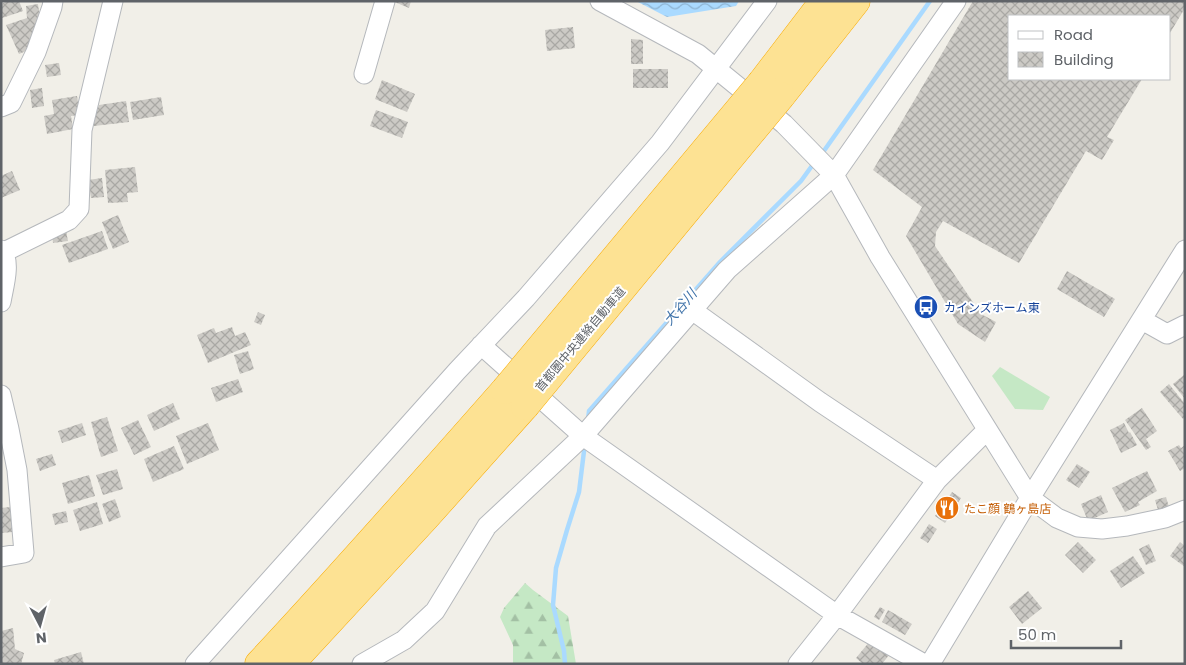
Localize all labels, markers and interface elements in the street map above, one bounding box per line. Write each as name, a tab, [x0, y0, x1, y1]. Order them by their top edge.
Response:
legend	[1008, 15, 1171, 80]
text: Road	[1054, 24, 1093, 45]
text: Building	[1054, 49, 1114, 70]
street label: 首都圏中央連絡自動車道	[531, 283, 629, 395]
water label: 大谷川	[659, 283, 703, 329]
bus stop icon: カインズホーム東	[913, 294, 939, 320]
place label: カインズホーム東	[944, 299, 1039, 316]
restaurant icon: たこ顔 鶴ヶ島店	[934, 495, 960, 521]
place label: たこ顔 鶴ヶ島店	[964, 500, 1051, 517]
north arrow	[15, 600, 65, 650]
scale bar	[1011, 618, 1121, 650]
text: 50 m	[1018, 624, 1056, 645]
text: N	[35, 627, 48, 648]

